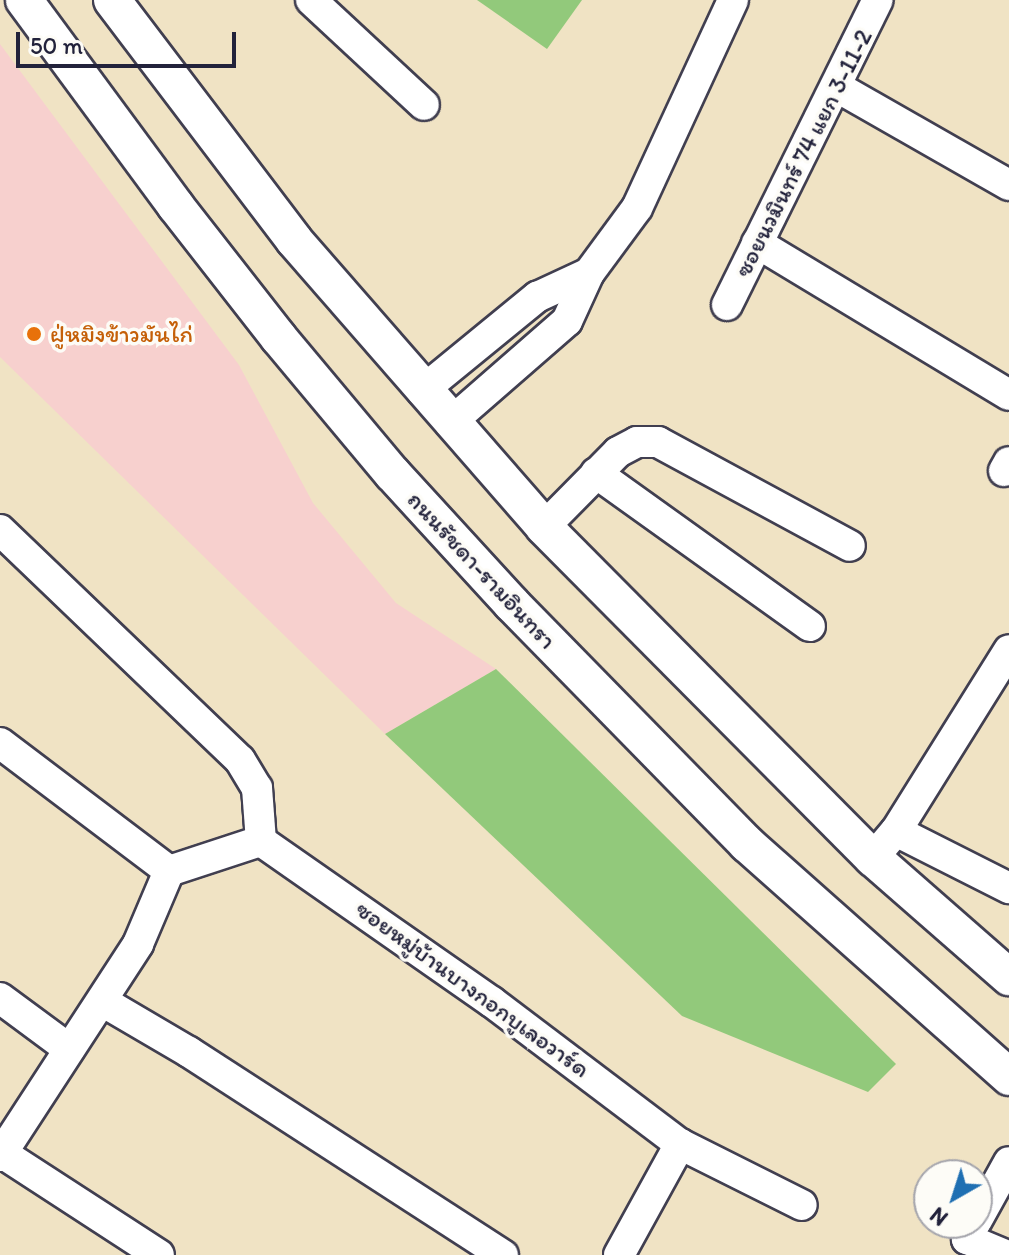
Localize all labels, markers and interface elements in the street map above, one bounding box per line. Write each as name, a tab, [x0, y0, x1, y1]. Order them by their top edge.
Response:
scale bar	[20, 16, 240, 66]
street label: ซอยนวมินทร์ 74 แยก 3-11-2	[728, 25, 878, 281]
text: 50 m	[30, 31, 83, 60]
place label: ฝู่หมิงข้าวมันไก่	[50, 320, 193, 348]
marker: ฝู่หมิงข้าวมันไก่	[25, 325, 43, 343]
street label: ถนนรัชดา-รามอินทรา	[402, 485, 562, 655]
street label: ซอยหมู่บ้านบางกอกบูเลอวาร์ด	[350, 894, 596, 1084]
north arrow	[913, 1159, 993, 1239]
text: N	[925, 1201, 953, 1232]

